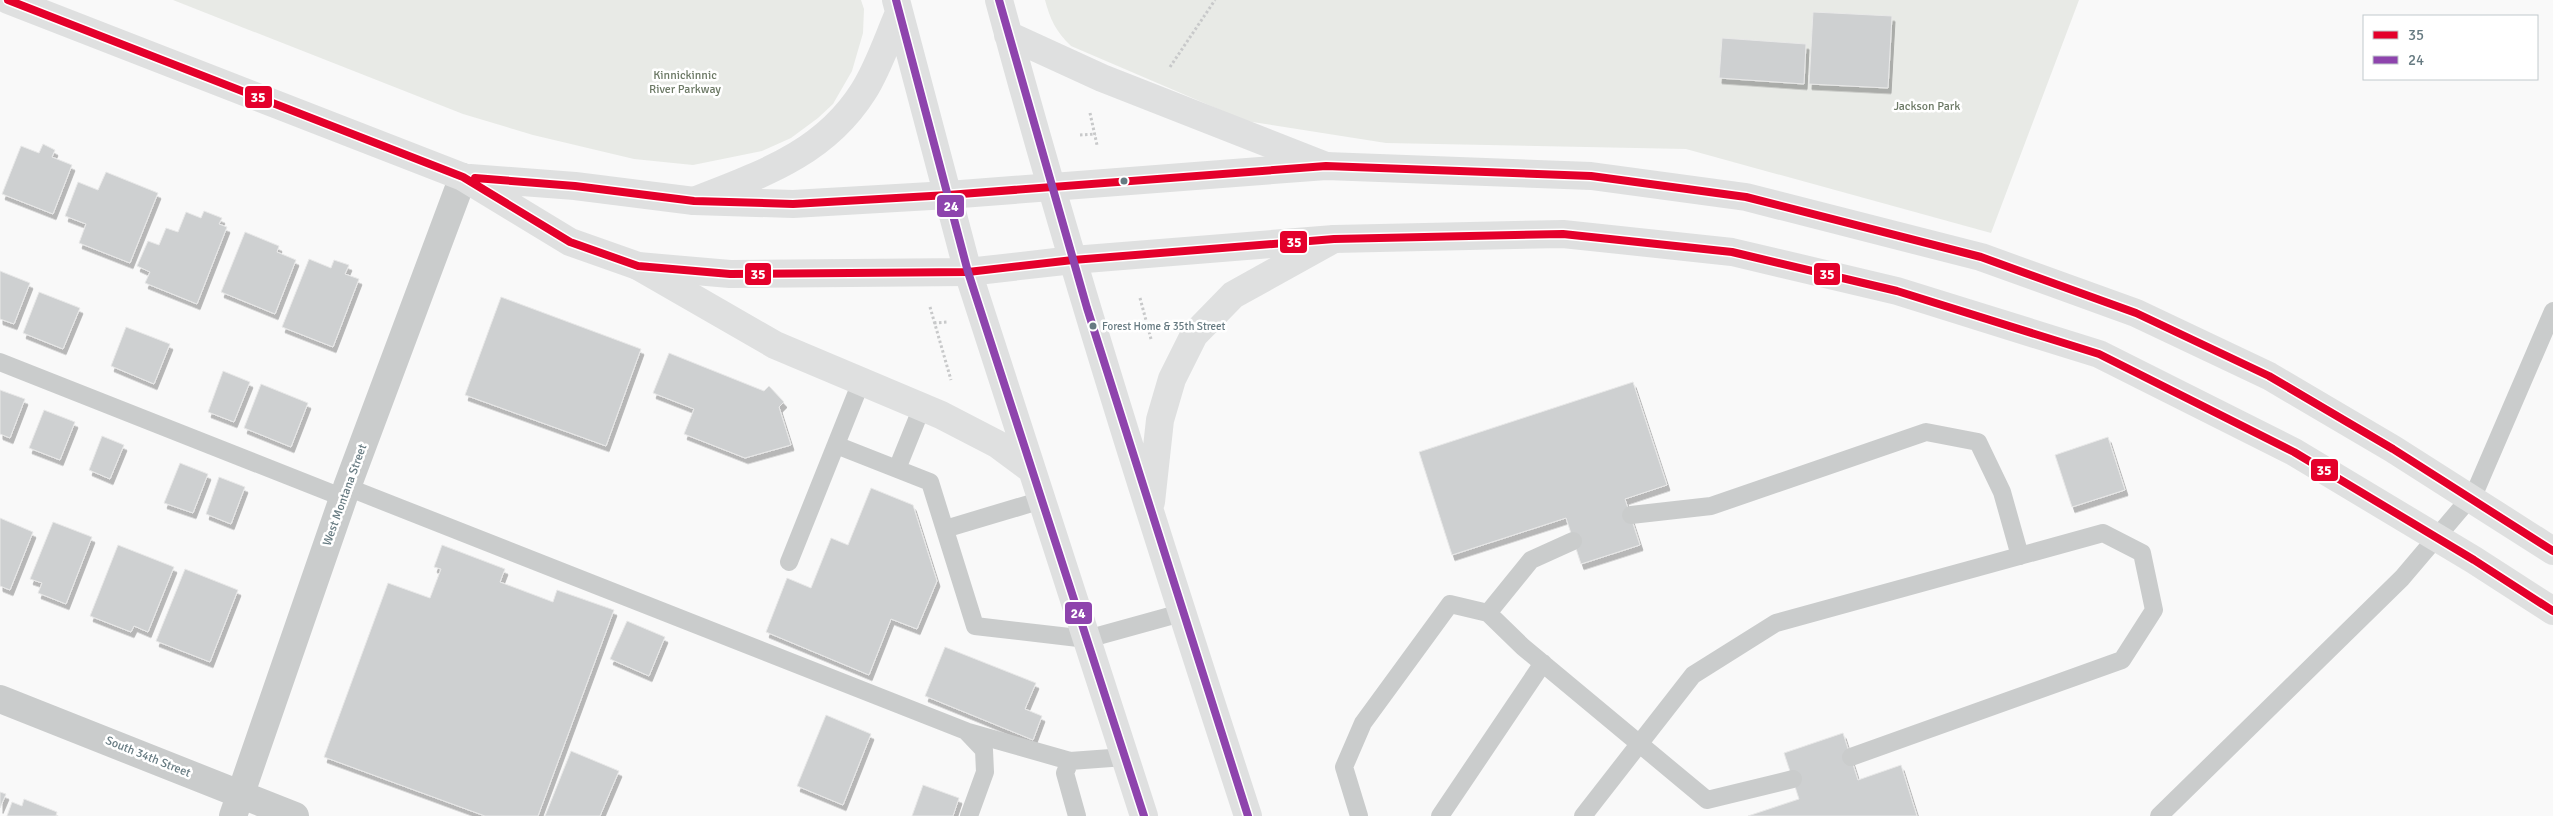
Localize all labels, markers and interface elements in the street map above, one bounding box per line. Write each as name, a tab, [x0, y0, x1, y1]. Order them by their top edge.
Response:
legend	[2363, 15, 2538, 80]
text: 35	[2408, 26, 2424, 44]
text: 24	[2408, 51, 2424, 69]
park label: Kinnickinnic River Parkway	[649, 68, 721, 97]
line badge: 35	[244, 85, 273, 109]
text: 35	[250, 89, 266, 106]
park label: Jackson Park	[1894, 99, 1960, 114]
unlabelled marker	[1119, 176, 1129, 186]
line badge: 24	[936, 194, 965, 218]
text: 24	[943, 198, 959, 215]
line badge: 35	[1279, 230, 1308, 254]
text: 35	[1286, 234, 1302, 251]
line badge: 35	[744, 262, 772, 286]
line badge: 35	[1813, 262, 1841, 286]
text: 35	[750, 266, 766, 283]
text: 35	[1819, 266, 1835, 283]
place label: Forest Home & 35th Street	[1102, 320, 1226, 333]
marker: Forest Home & 35th Street	[1088, 321, 1098, 331]
street label: West Montana Street	[320, 442, 370, 548]
line badge: 35	[2310, 458, 2339, 482]
text: 35	[2316, 462, 2332, 479]
line badge: 24	[1064, 601, 1093, 625]
text: 24	[1070, 605, 1086, 622]
street label: South 34th Street	[103, 733, 193, 781]

